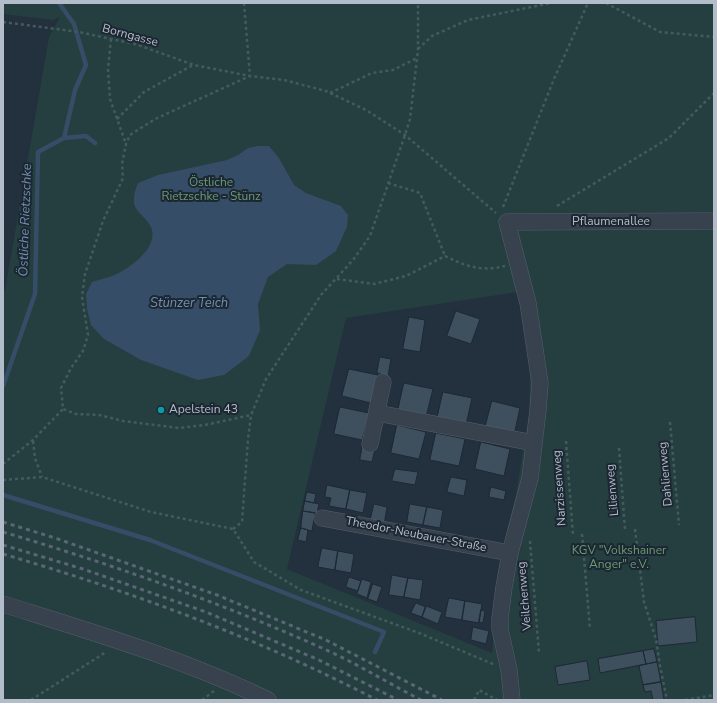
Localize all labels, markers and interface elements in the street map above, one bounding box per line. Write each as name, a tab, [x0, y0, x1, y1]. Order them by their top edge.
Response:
street label: Borngasse	[101, 22, 159, 50]
water label: Östliche Rietzschke	[16, 163, 36, 277]
park label: Östliche Rietzschke - Stünz	[161, 176, 261, 204]
street label: Pflaumenallee	[572, 215, 650, 229]
water label: Stünzer Teich	[150, 296, 228, 312]
place label: Apelstein 43	[169, 403, 238, 417]
marker: Apelstein 43	[156, 405, 166, 415]
street label: Dahlienweg	[656, 441, 676, 507]
street label: Narzissenweg	[550, 450, 570, 526]
street label: Lilienweg	[604, 463, 622, 517]
street label: Theodor-Neubauer-Straße	[344, 514, 488, 556]
park label: KGV "Volkshainer Anger" e.V.	[572, 544, 666, 572]
street label: Veilchenweg	[515, 561, 535, 631]

